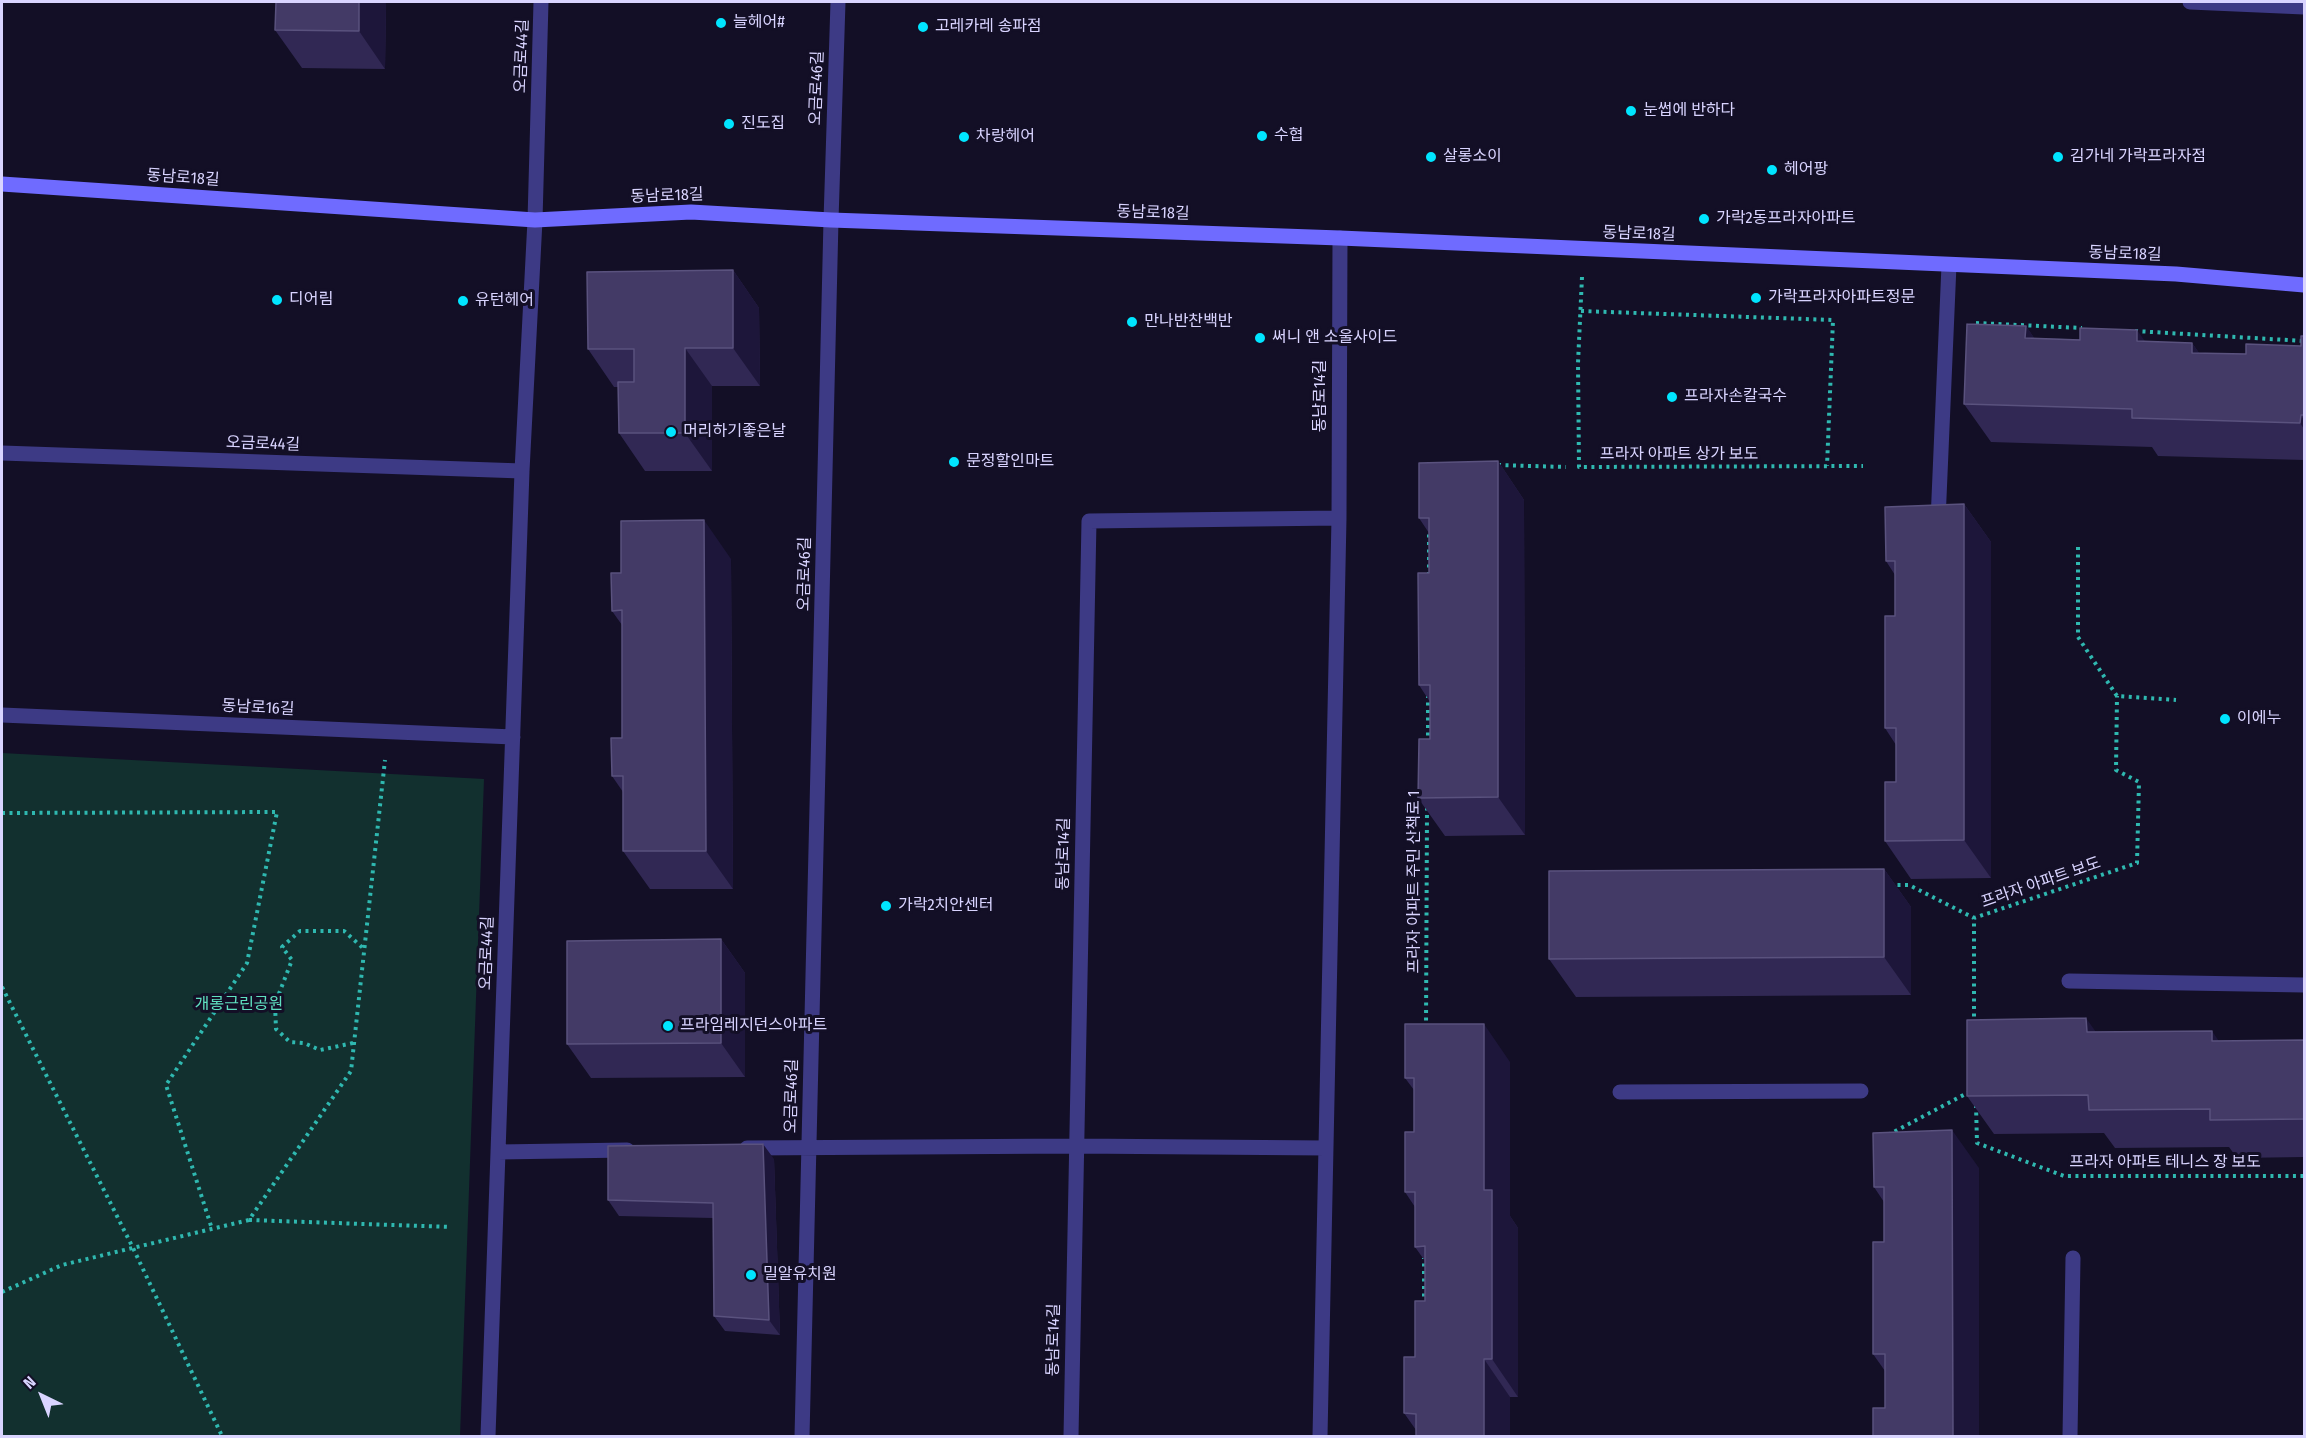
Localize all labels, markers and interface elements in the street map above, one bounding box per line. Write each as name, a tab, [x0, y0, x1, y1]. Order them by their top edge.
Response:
place label: 늘헤어#	[733, 13, 785, 33]
marker: 늘헤어#	[714, 16, 728, 30]
place label: 고레카레 송파점	[935, 17, 1042, 37]
street label: 오금로44길	[511, 19, 533, 93]
marker: 고레카레 송파점	[916, 20, 930, 34]
street label: 오금로46길	[806, 50, 828, 126]
place label: 눈썹에 반하다	[1643, 101, 1735, 121]
marker: 눈썹에 반하다	[1624, 104, 1638, 118]
place label: 진도집	[741, 114, 785, 134]
marker: 진도집	[722, 117, 736, 131]
place label: 수협	[1274, 126, 1303, 146]
place label: 차랑헤어	[976, 127, 1035, 147]
marker: 수협	[1255, 129, 1269, 143]
marker: 차랑헤어	[957, 130, 971, 144]
place label: 살롱소이	[1443, 147, 1502, 167]
place label: 김가네 가락프라자점	[2070, 147, 2206, 167]
marker: 살롱소이	[1424, 150, 1438, 164]
marker: 김가네 가락프라자점	[2051, 150, 2065, 164]
place label: 헤어팡	[1784, 160, 1828, 180]
marker: 헤어팡	[1765, 163, 1779, 177]
street label: 동남로18길	[146, 166, 220, 190]
street label: 동남로18길	[630, 185, 704, 207]
street label: 동남로18길	[1116, 202, 1190, 224]
place label: 가락2동프라자아파트	[1716, 209, 1856, 229]
marker: 가락2동프라자아파트	[1697, 212, 1711, 226]
street label: 동남로18길	[1602, 223, 1676, 245]
street label: 동남로18길	[2088, 243, 2162, 265]
place label: 가락프라자아파트정문	[1768, 288, 1915, 308]
place label: 디어림	[289, 290, 333, 310]
place label: 유턴헤어	[475, 291, 534, 311]
marker: 가락프라자아파트정문	[1749, 291, 1763, 305]
marker: 디어림	[270, 293, 284, 307]
marker: 유턴헤어	[456, 294, 470, 308]
place label: 만나반찬백반	[1144, 312, 1232, 332]
marker: 만나반찬백반	[1125, 315, 1139, 329]
place label: 써니 앤 소울사이드	[1272, 328, 1397, 348]
marker: 써니 앤 소울사이드	[1253, 331, 1267, 345]
street label: 동남로14길	[1311, 360, 1331, 432]
place label: 프라자손칼국수	[1684, 387, 1787, 407]
marker: 프라자손칼국수	[1665, 390, 1679, 404]
place label: 머리하기좋은날	[683, 422, 786, 442]
marker: 머리하기좋은날	[664, 425, 678, 439]
street label: 오금로44길	[226, 433, 300, 455]
street label: 프라자 아파트 상가 보도	[1600, 445, 1758, 465]
place label: 문정할인마트	[966, 452, 1054, 472]
marker: 문정할인마트	[947, 455, 961, 469]
street label: 오금로46길	[795, 537, 815, 611]
street label: 동남로16길	[221, 697, 295, 719]
place label: 이에누	[2237, 709, 2281, 729]
marker: 이에누	[2218, 712, 2232, 726]
street label: 프라자 아파트 주민 산책로 1	[1405, 790, 1425, 974]
street label: 동남로14길	[1054, 817, 1074, 891]
street label: 프라자 아파트 보도	[1979, 854, 2103, 912]
place label: 가락2치안센터	[898, 896, 993, 916]
marker: 가락2치안센터	[879, 899, 893, 913]
street label: 오금로44길	[476, 916, 498, 990]
park label: 개롱근린공원	[195, 995, 283, 1015]
place label: 프라임레지던스아파트	[680, 1016, 827, 1036]
marker: 프라임레지던스아파트	[661, 1019, 675, 1033]
street label: 오금로46길	[782, 1059, 802, 1133]
street label: 프라자 아파트 테니스 장 보도	[2069, 1153, 2261, 1173]
place label: 밀알유치원	[763, 1265, 837, 1285]
marker: 밀알유치원	[744, 1268, 758, 1282]
street label: 동남로14길	[1044, 1303, 1064, 1377]
north arrow	[12, 1366, 72, 1426]
text: N	[19, 1372, 39, 1393]

